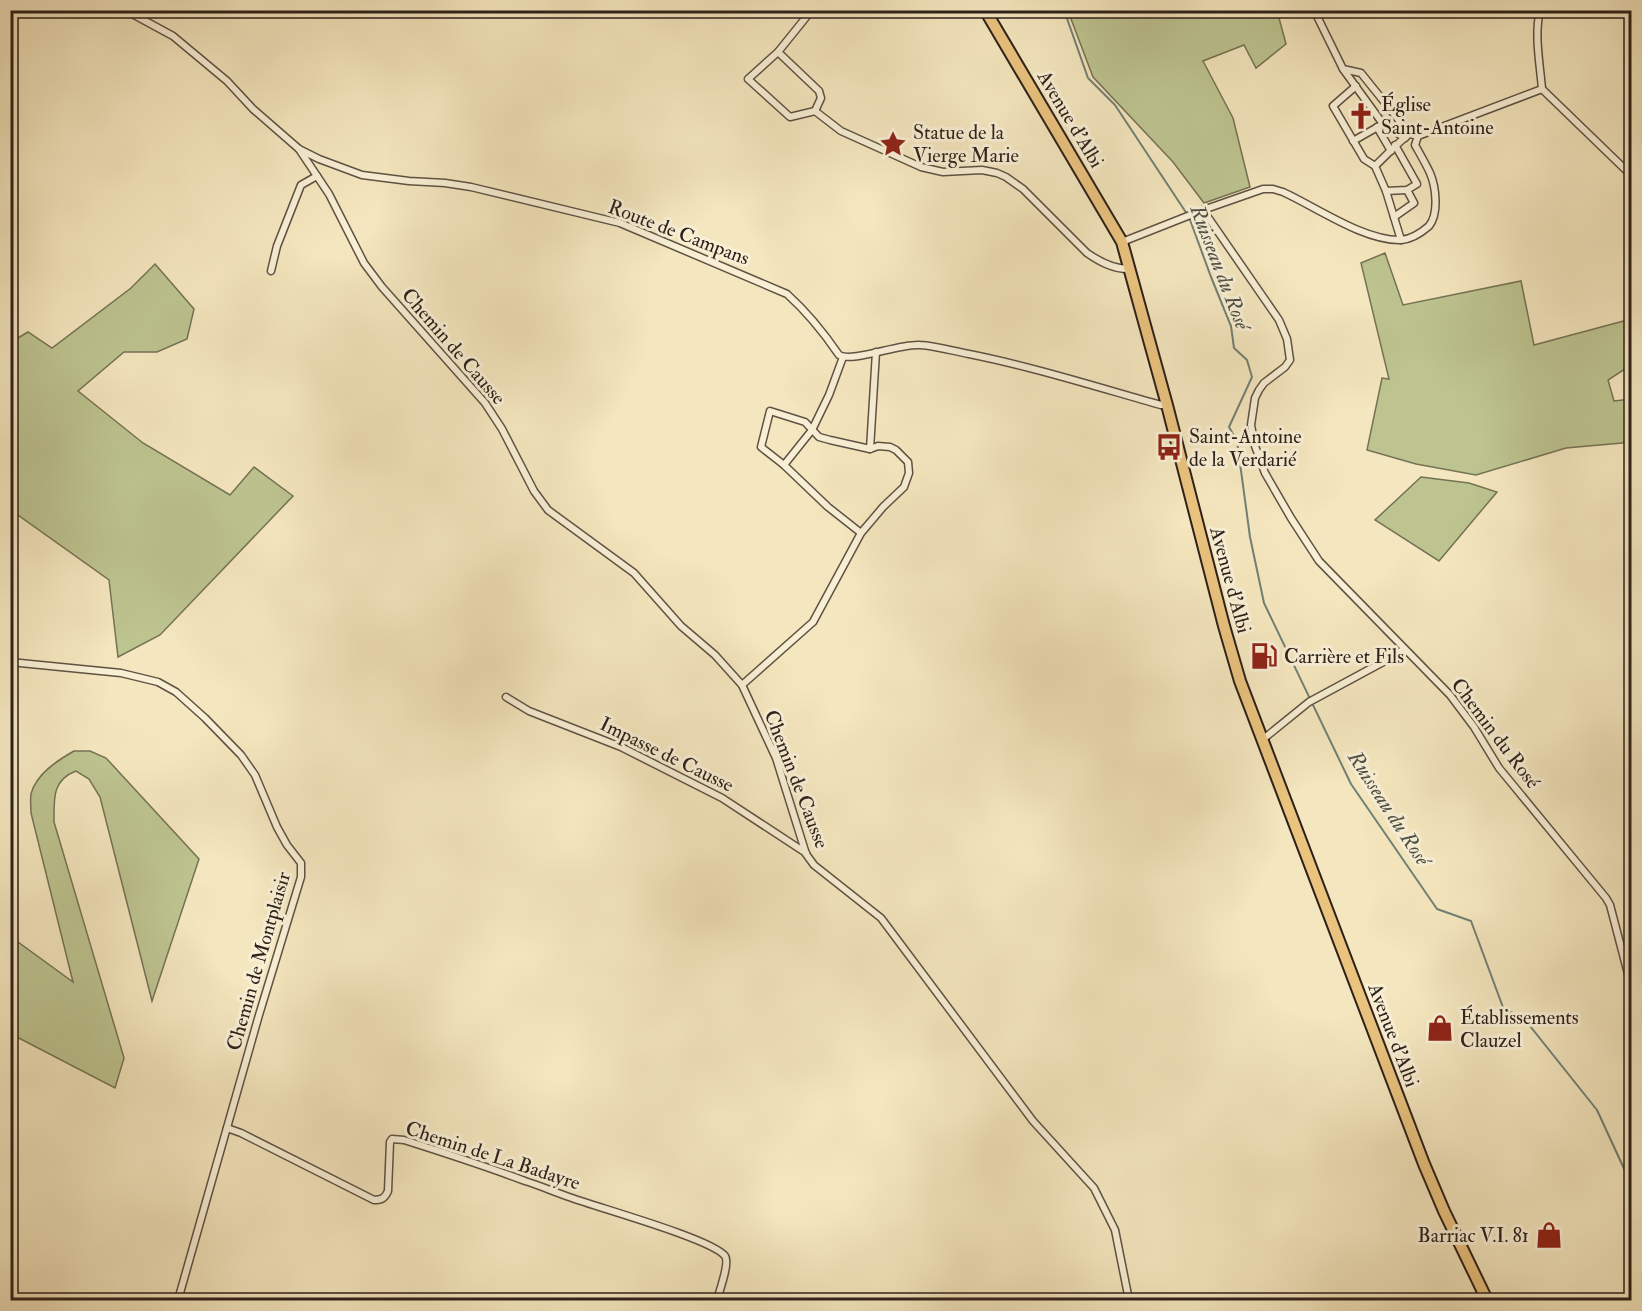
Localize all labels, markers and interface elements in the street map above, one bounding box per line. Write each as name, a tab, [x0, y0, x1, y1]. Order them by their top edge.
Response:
street label: Avenue d'Albi	[1031, 65, 1109, 172]
place label: Église Saint-Antoine	[1381, 91, 1494, 140]
church icon: Église Saint-Antoine	[1346, 101, 1376, 131]
place label: Statue de la Vierge Marie	[913, 120, 1019, 168]
place icon: Statue de la Vierge Marie	[878, 129, 908, 159]
street label: Route de Campans	[604, 194, 753, 272]
water label: Ruisseau du Rosé	[1183, 200, 1257, 336]
street label: Chemin de Causse	[396, 283, 511, 410]
place label: Saint-Antoine de la Verdarié	[1189, 424, 1302, 472]
bus stop icon: Saint-Antoine de la Verdarié	[1154, 432, 1184, 462]
street label: Avenue d'Albi	[1204, 523, 1257, 636]
fuel station icon: Carrière et Fils	[1249, 641, 1279, 671]
place label: Carrière et Fils	[1284, 644, 1404, 669]
street label: Chemin du Rosé	[1446, 673, 1546, 794]
street label: Chemin de Causse	[759, 706, 834, 852]
street label: Impasse de Causse	[595, 711, 738, 799]
water label: Ruisseau du Rosé	[1341, 745, 1437, 873]
street label: Chemin de Montplaisir	[221, 868, 297, 1054]
street label: Avenue d'Albi	[1362, 979, 1425, 1091]
place label: Établissements Clauzel	[1460, 1004, 1579, 1053]
shop icon: Établissements Clauzel	[1425, 1013, 1455, 1043]
street label: Chemin de La Badayre	[402, 1115, 583, 1195]
shop icon: Barriac V.I. 81	[1534, 1220, 1564, 1250]
place label: Barriac V.I. 81	[1418, 1223, 1529, 1248]

